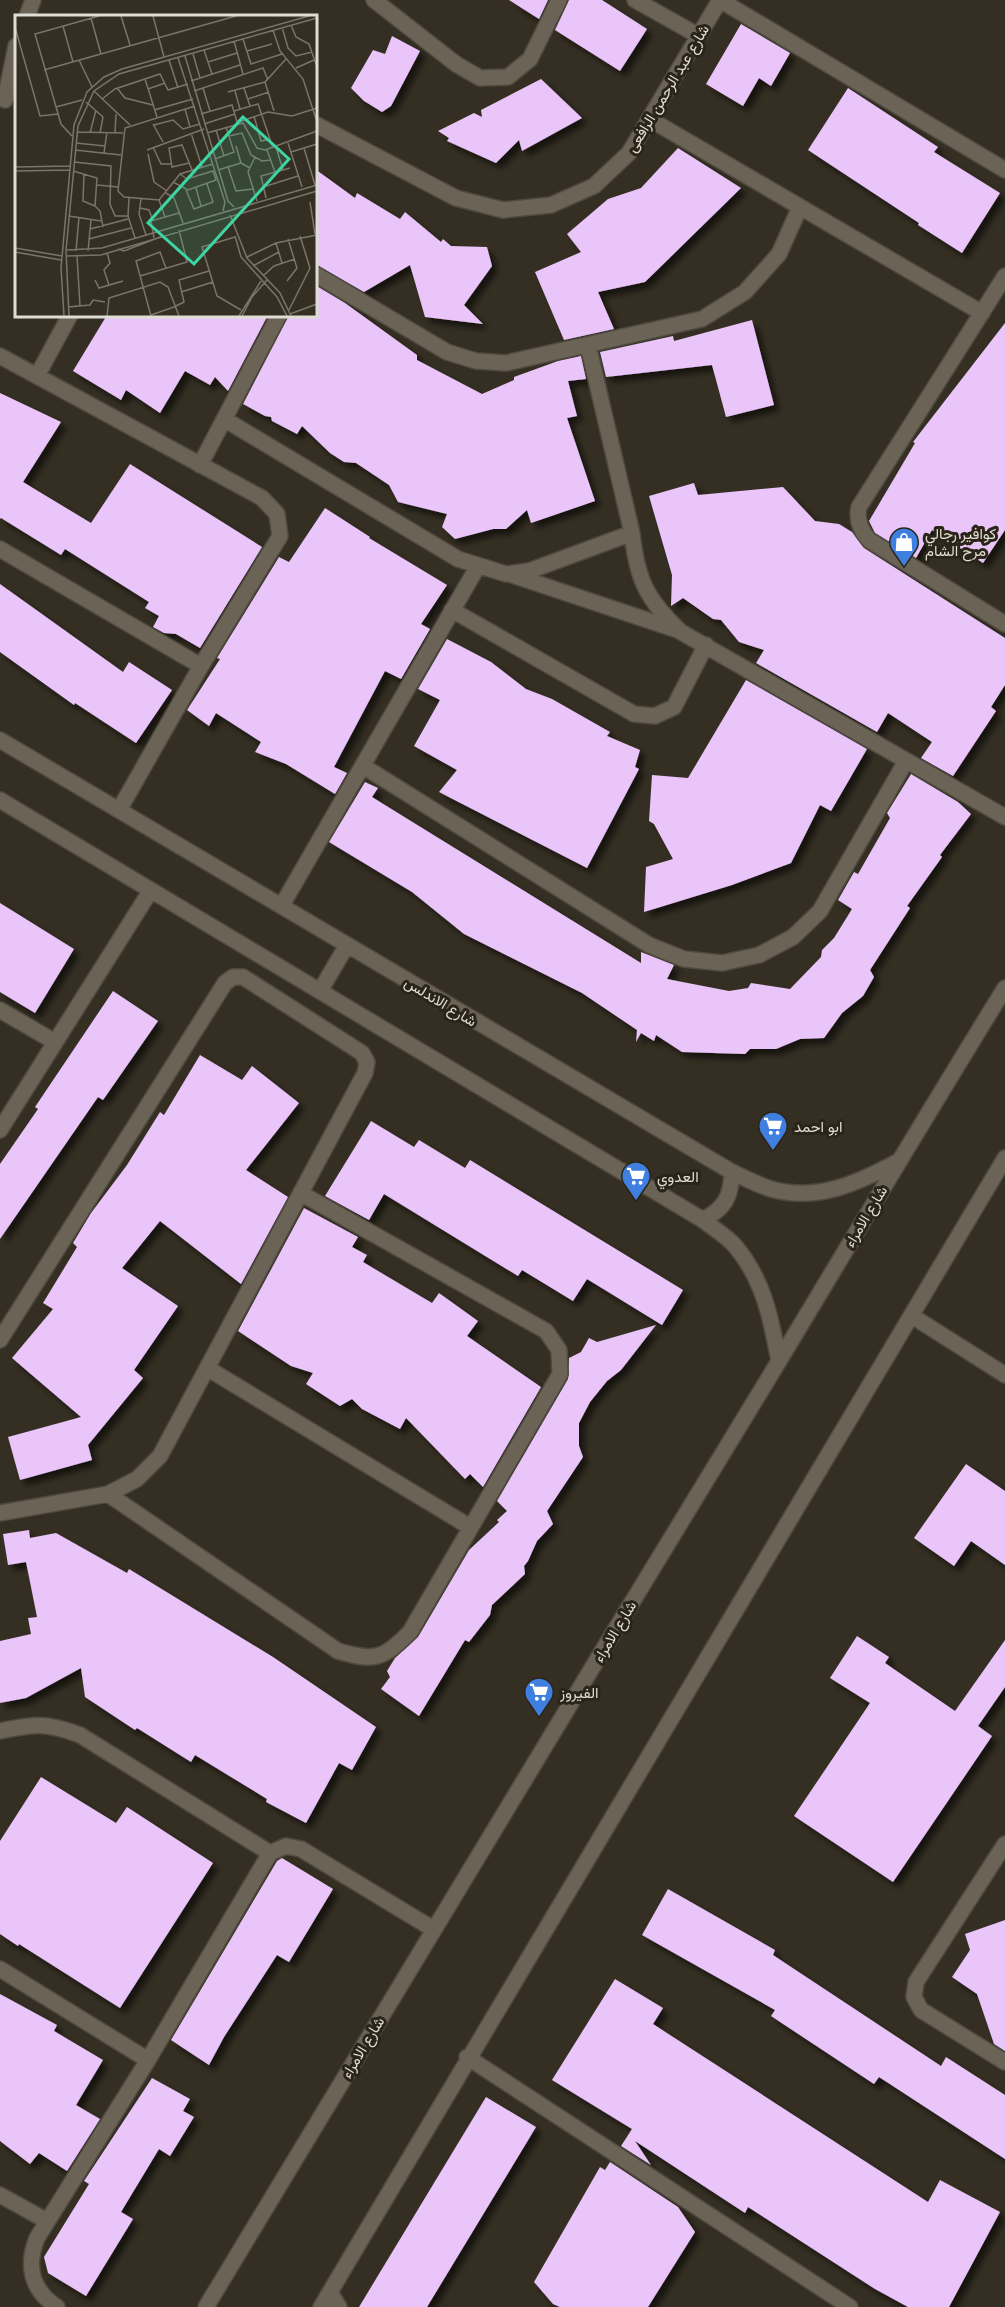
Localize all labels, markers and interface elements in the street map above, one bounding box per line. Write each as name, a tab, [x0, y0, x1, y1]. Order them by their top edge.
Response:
inset map	[15, 15, 316, 316]
street label: شارع عبد الرحمن الرافعى	[622, 21, 715, 157]
place label: كوافير رجالي مرح الشام	[925, 524, 997, 562]
shop icon: كوافير رجالي مرح الشام	[888, 526, 920, 568]
street label: شارع الاندلس	[400, 972, 481, 1032]
supermarket icon: ابو احمد	[757, 1110, 789, 1152]
place label: ابو احمد	[794, 1117, 843, 1136]
supermarket icon: العدوي	[620, 1160, 652, 1202]
place label: العدوي	[657, 1167, 699, 1190]
street label: شارع الامراء	[840, 1182, 893, 1251]
street label: شارع الامراء	[589, 1597, 642, 1666]
supermarket icon: الفيروز	[523, 1676, 555, 1718]
place label: الفيروز	[559, 1683, 599, 1702]
street label: شارع الامراء	[337, 2013, 390, 2082]

